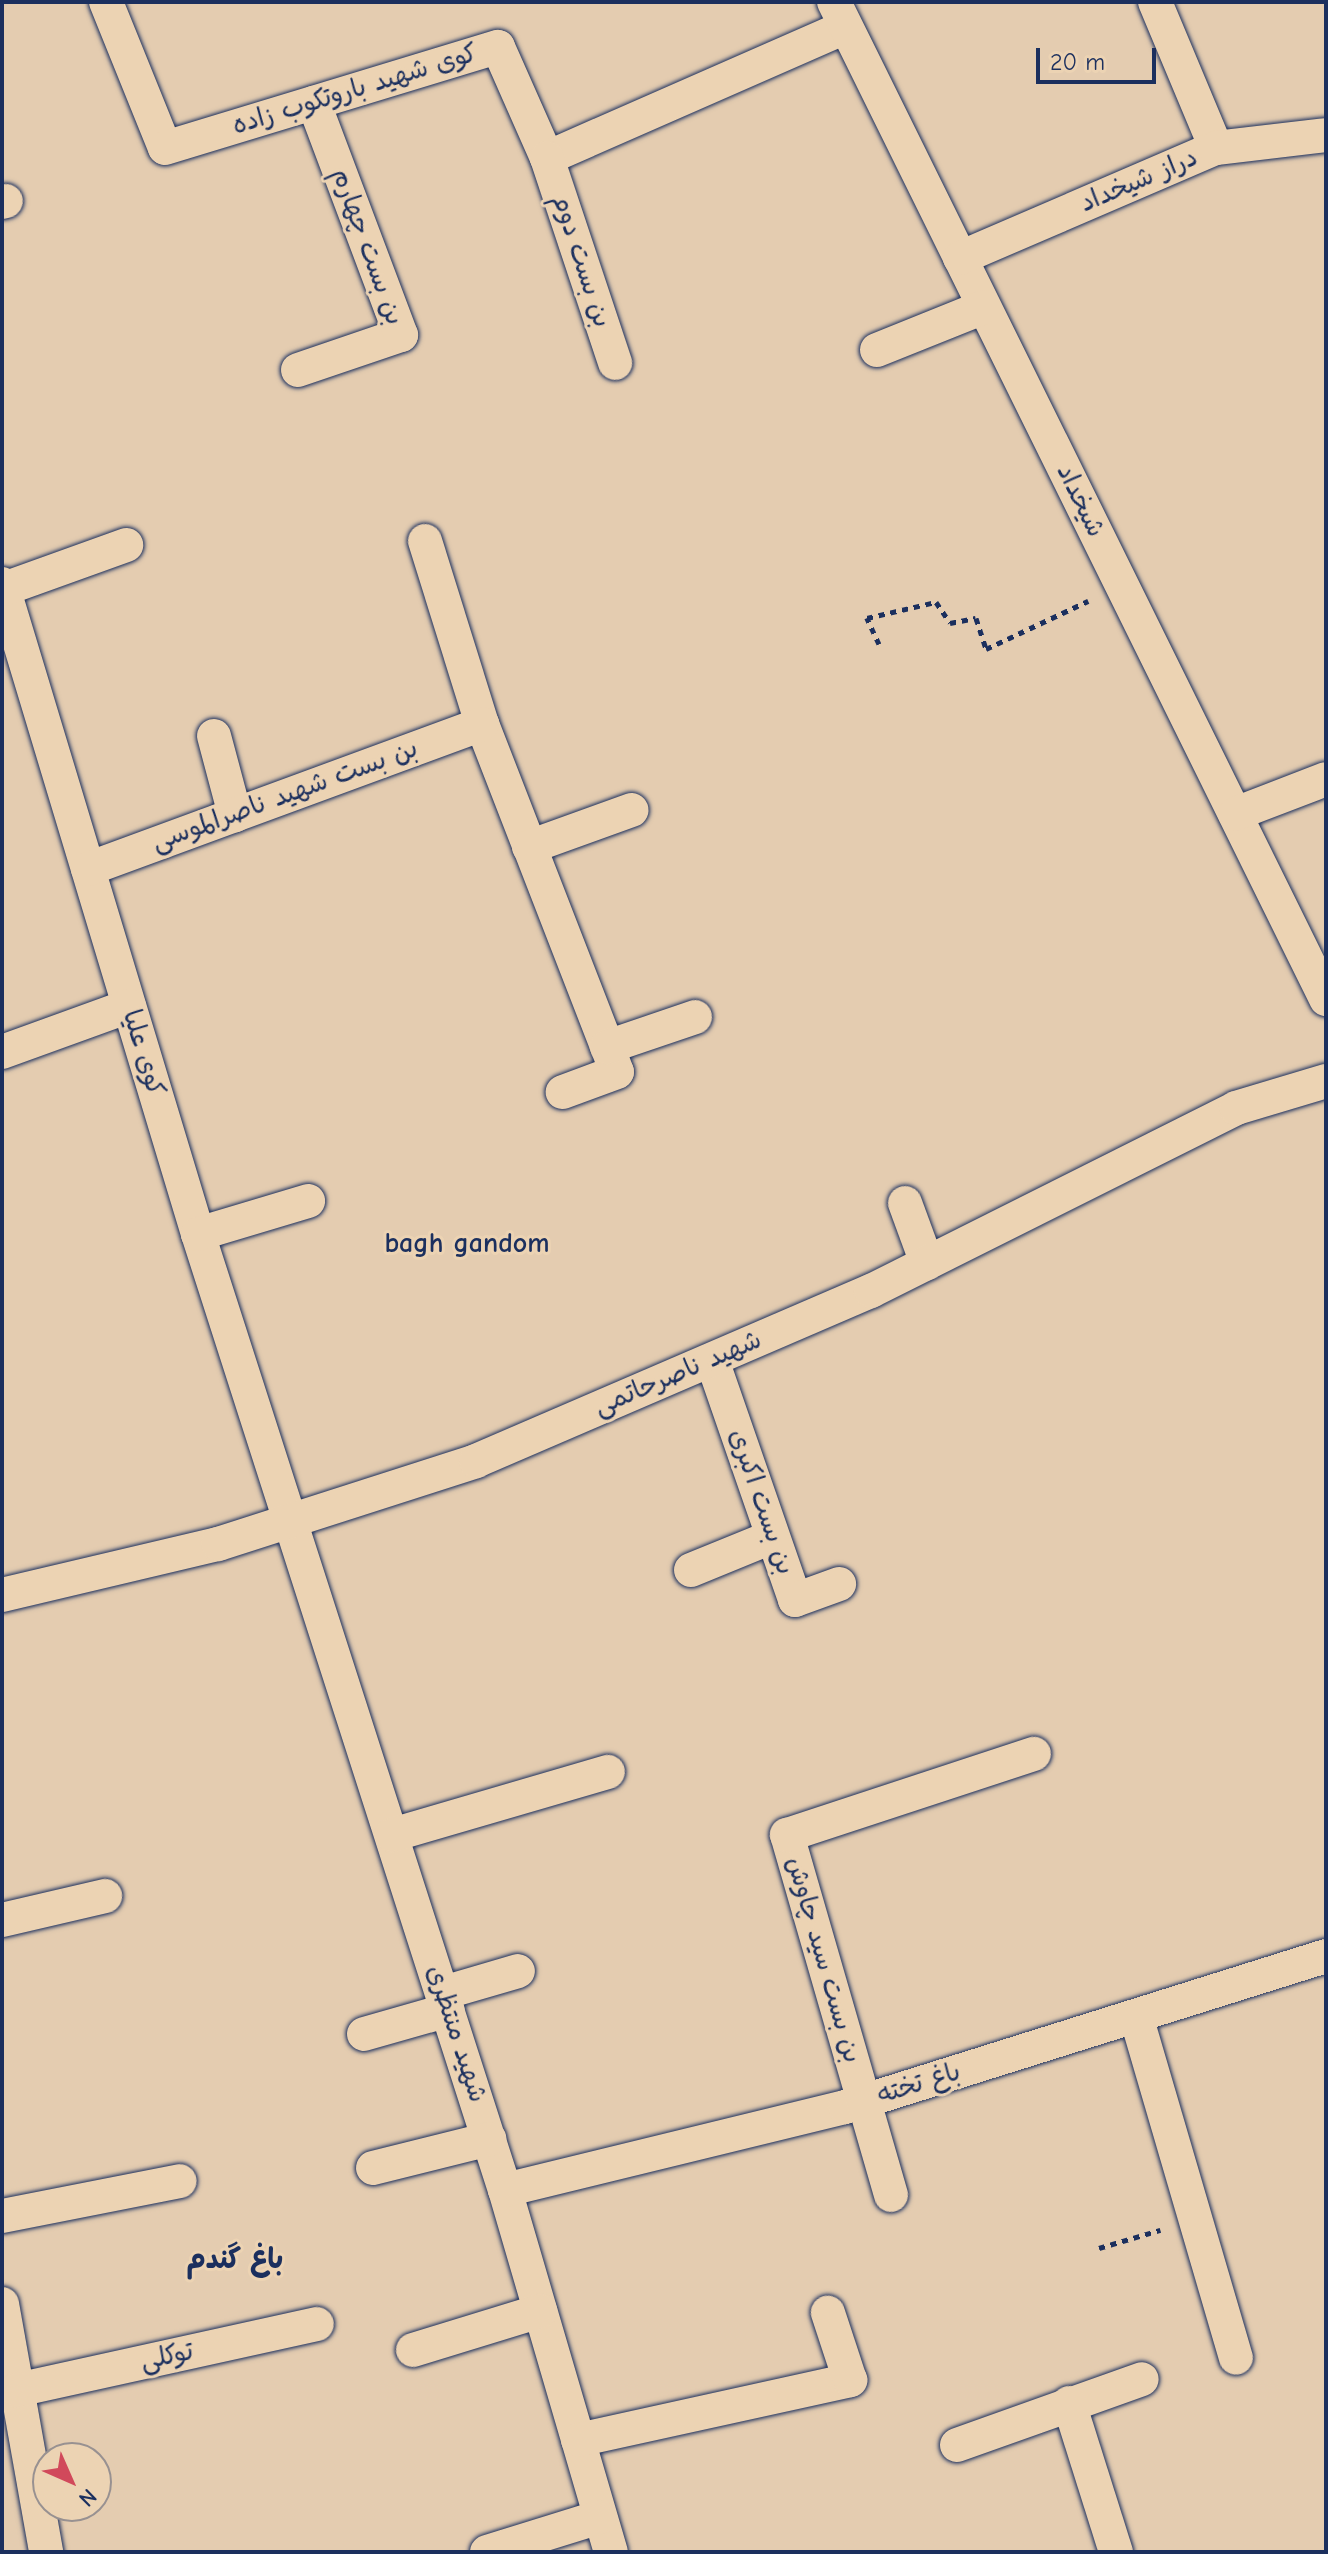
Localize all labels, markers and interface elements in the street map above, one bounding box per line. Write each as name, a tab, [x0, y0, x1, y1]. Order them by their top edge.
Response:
scale bar	[1040, 32, 1160, 82]
street label: کوی شهید باروتکوب زاده	[229, 38, 481, 142]
text: 20 m	[1050, 48, 1105, 76]
street label: دراز شیخداد	[1076, 142, 1202, 220]
street label: بن بست چهارم	[324, 164, 410, 330]
street label: بن بست دوم	[545, 191, 617, 331]
street label: شیخداد	[1049, 459, 1111, 543]
street label: بن بست شهید ناصرالموسی	[148, 733, 422, 859]
street label: کوی علیا	[115, 1006, 171, 1100]
district label: bagh gandom	[384, 1226, 550, 1260]
street label: شهید ناصرحاتمی	[590, 1325, 766, 1423]
street label: بن بست اکبری	[722, 1425, 800, 1579]
street label: بن بست سید چاوش	[779, 1853, 867, 2067]
street label: شهید منتظری	[419, 1961, 493, 2107]
street label: باغ تخته	[874, 2057, 964, 2111]
district label: باغ گندم	[187, 2242, 283, 2276]
street label: توکلی	[138, 2336, 196, 2378]
north arrow	[32, 2442, 112, 2522]
text: N	[73, 2483, 102, 2512]

